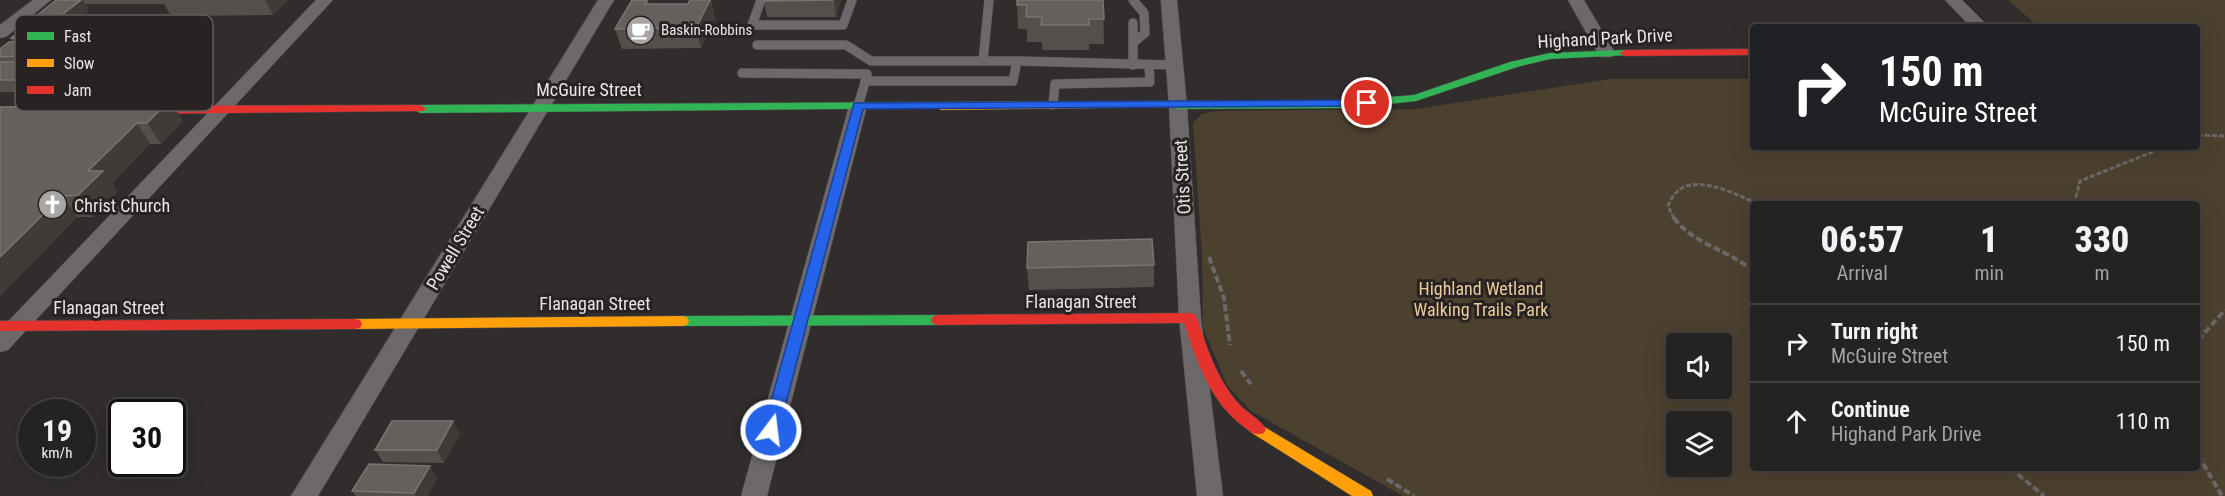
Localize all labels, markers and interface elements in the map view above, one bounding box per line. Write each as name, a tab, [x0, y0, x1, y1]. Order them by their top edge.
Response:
cafe icon: Baskin-Robbins	[624, 14, 656, 46]
legend	[15, 15, 213, 111]
place label: Baskin-Robbins	[661, 21, 752, 39]
street label: Highand Park Drive	[1537, 24, 1673, 52]
text: Fast	[64, 27, 91, 46]
text: 150 m	[1879, 47, 1984, 96]
icon: right	[1780, 48, 1858, 126]
text: Slow	[64, 54, 94, 73]
pin	[1341, 77, 1392, 128]
street label: McGuire Street	[536, 79, 642, 100]
text: Jam	[64, 81, 91, 100]
icon: arrive	[1350, 86, 1383, 119]
text: McGuire Street	[1879, 97, 2037, 129]
street label: Otis Street	[1170, 139, 1194, 215]
church icon: Christ Church	[37, 189, 69, 221]
place label: Christ Church	[74, 195, 170, 216]
street label: Powell Street	[422, 202, 488, 294]
text: 06:57	[1821, 219, 1904, 261]
text: 1	[1980, 219, 1998, 261]
text: 330	[2074, 219, 2129, 261]
text: Arrival	[1837, 261, 1888, 285]
text: min	[1975, 261, 2004, 285]
text: m	[2094, 261, 2109, 285]
park label: Highland Wetland Walking Trails Park	[1414, 278, 1548, 320]
street label: Flanagan Street	[1025, 291, 1137, 312]
street label: Flanagan Street	[539, 293, 651, 314]
street label: Flanagan Street	[53, 297, 165, 318]
text: Turn right	[1831, 319, 1918, 344]
icon: right	[1780, 327, 1813, 360]
text: 150 m	[2116, 331, 2170, 356]
map controls	[1666, 333, 1732, 477]
button: sound	[1666, 333, 1732, 399]
text: McGuire Street	[1831, 344, 1948, 368]
text: Continue	[1831, 397, 1910, 422]
position arrow	[739, 398, 803, 462]
speed limit sign: 30	[108, 399, 186, 477]
icon: ahead	[1780, 405, 1813, 438]
text: 110 m	[2116, 409, 2170, 434]
button: layers	[1666, 411, 1732, 477]
text: 19	[42, 413, 72, 448]
text: Highand Park Drive	[1831, 422, 1981, 446]
text: km/h	[42, 444, 72, 462]

